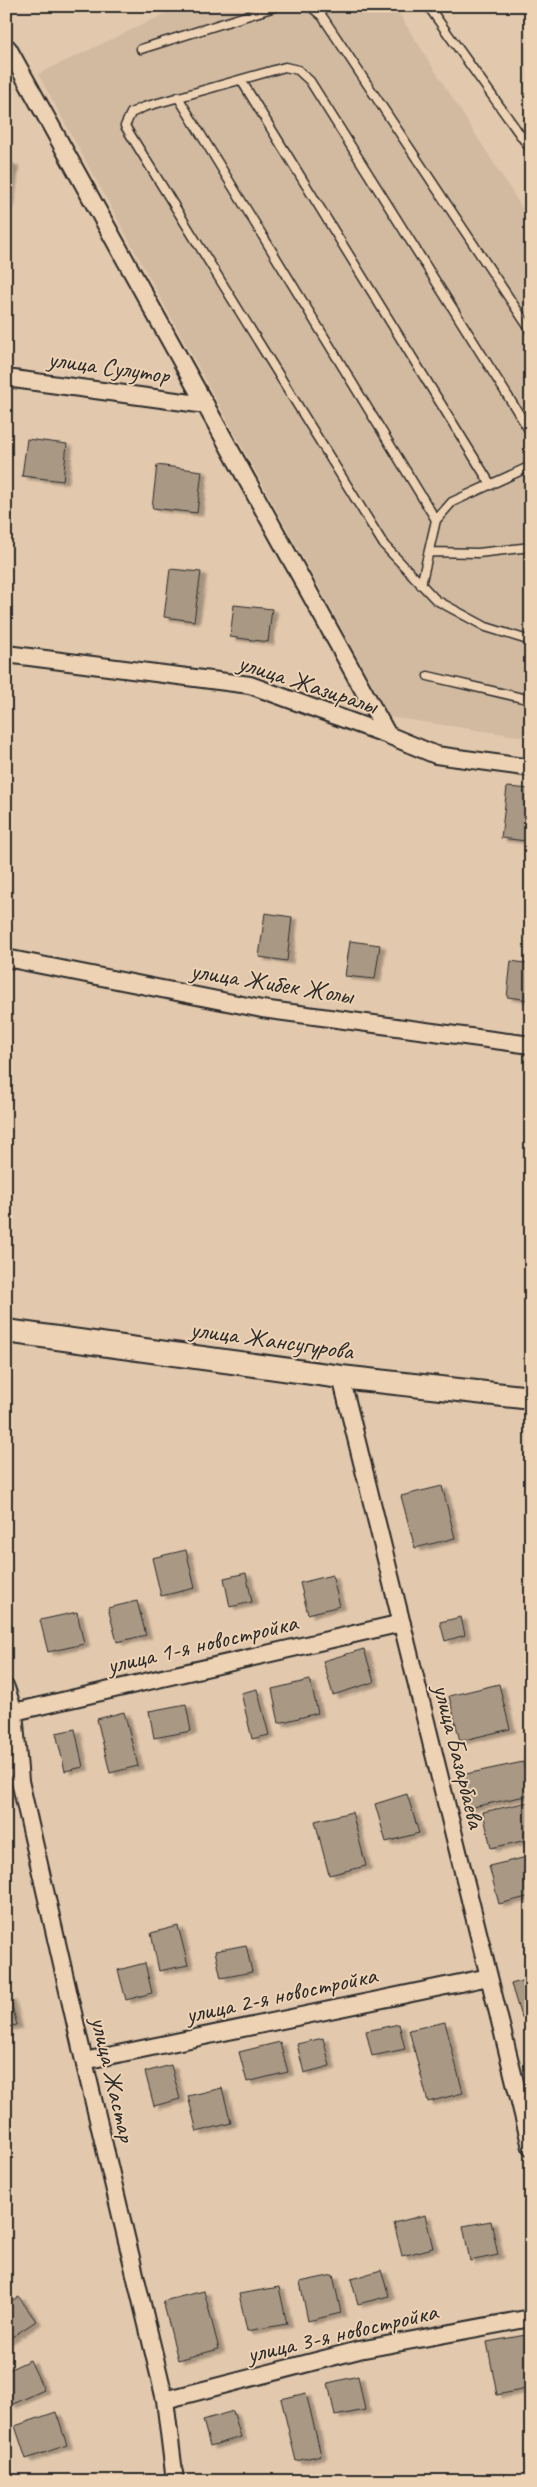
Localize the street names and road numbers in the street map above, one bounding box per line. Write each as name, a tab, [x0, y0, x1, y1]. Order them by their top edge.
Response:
street label: улица Сулутор	[44, 342, 173, 392]
street label: улица Жазиралы	[232, 646, 383, 722]
street label: улица Жибек Жолы	[186, 954, 357, 1012]
street label: улица Жансугурова	[186, 1312, 357, 1368]
street label: улица 1-я новостройка	[102, 1606, 303, 1682]
street label: улица Базарбаева	[425, 1679, 493, 1833]
street label: улица 2-я новостройка	[181, 1959, 382, 2031]
street label: улица Жастар	[83, 2012, 143, 2146]
street label: улица 3-я новостройка	[242, 2295, 443, 2371]

